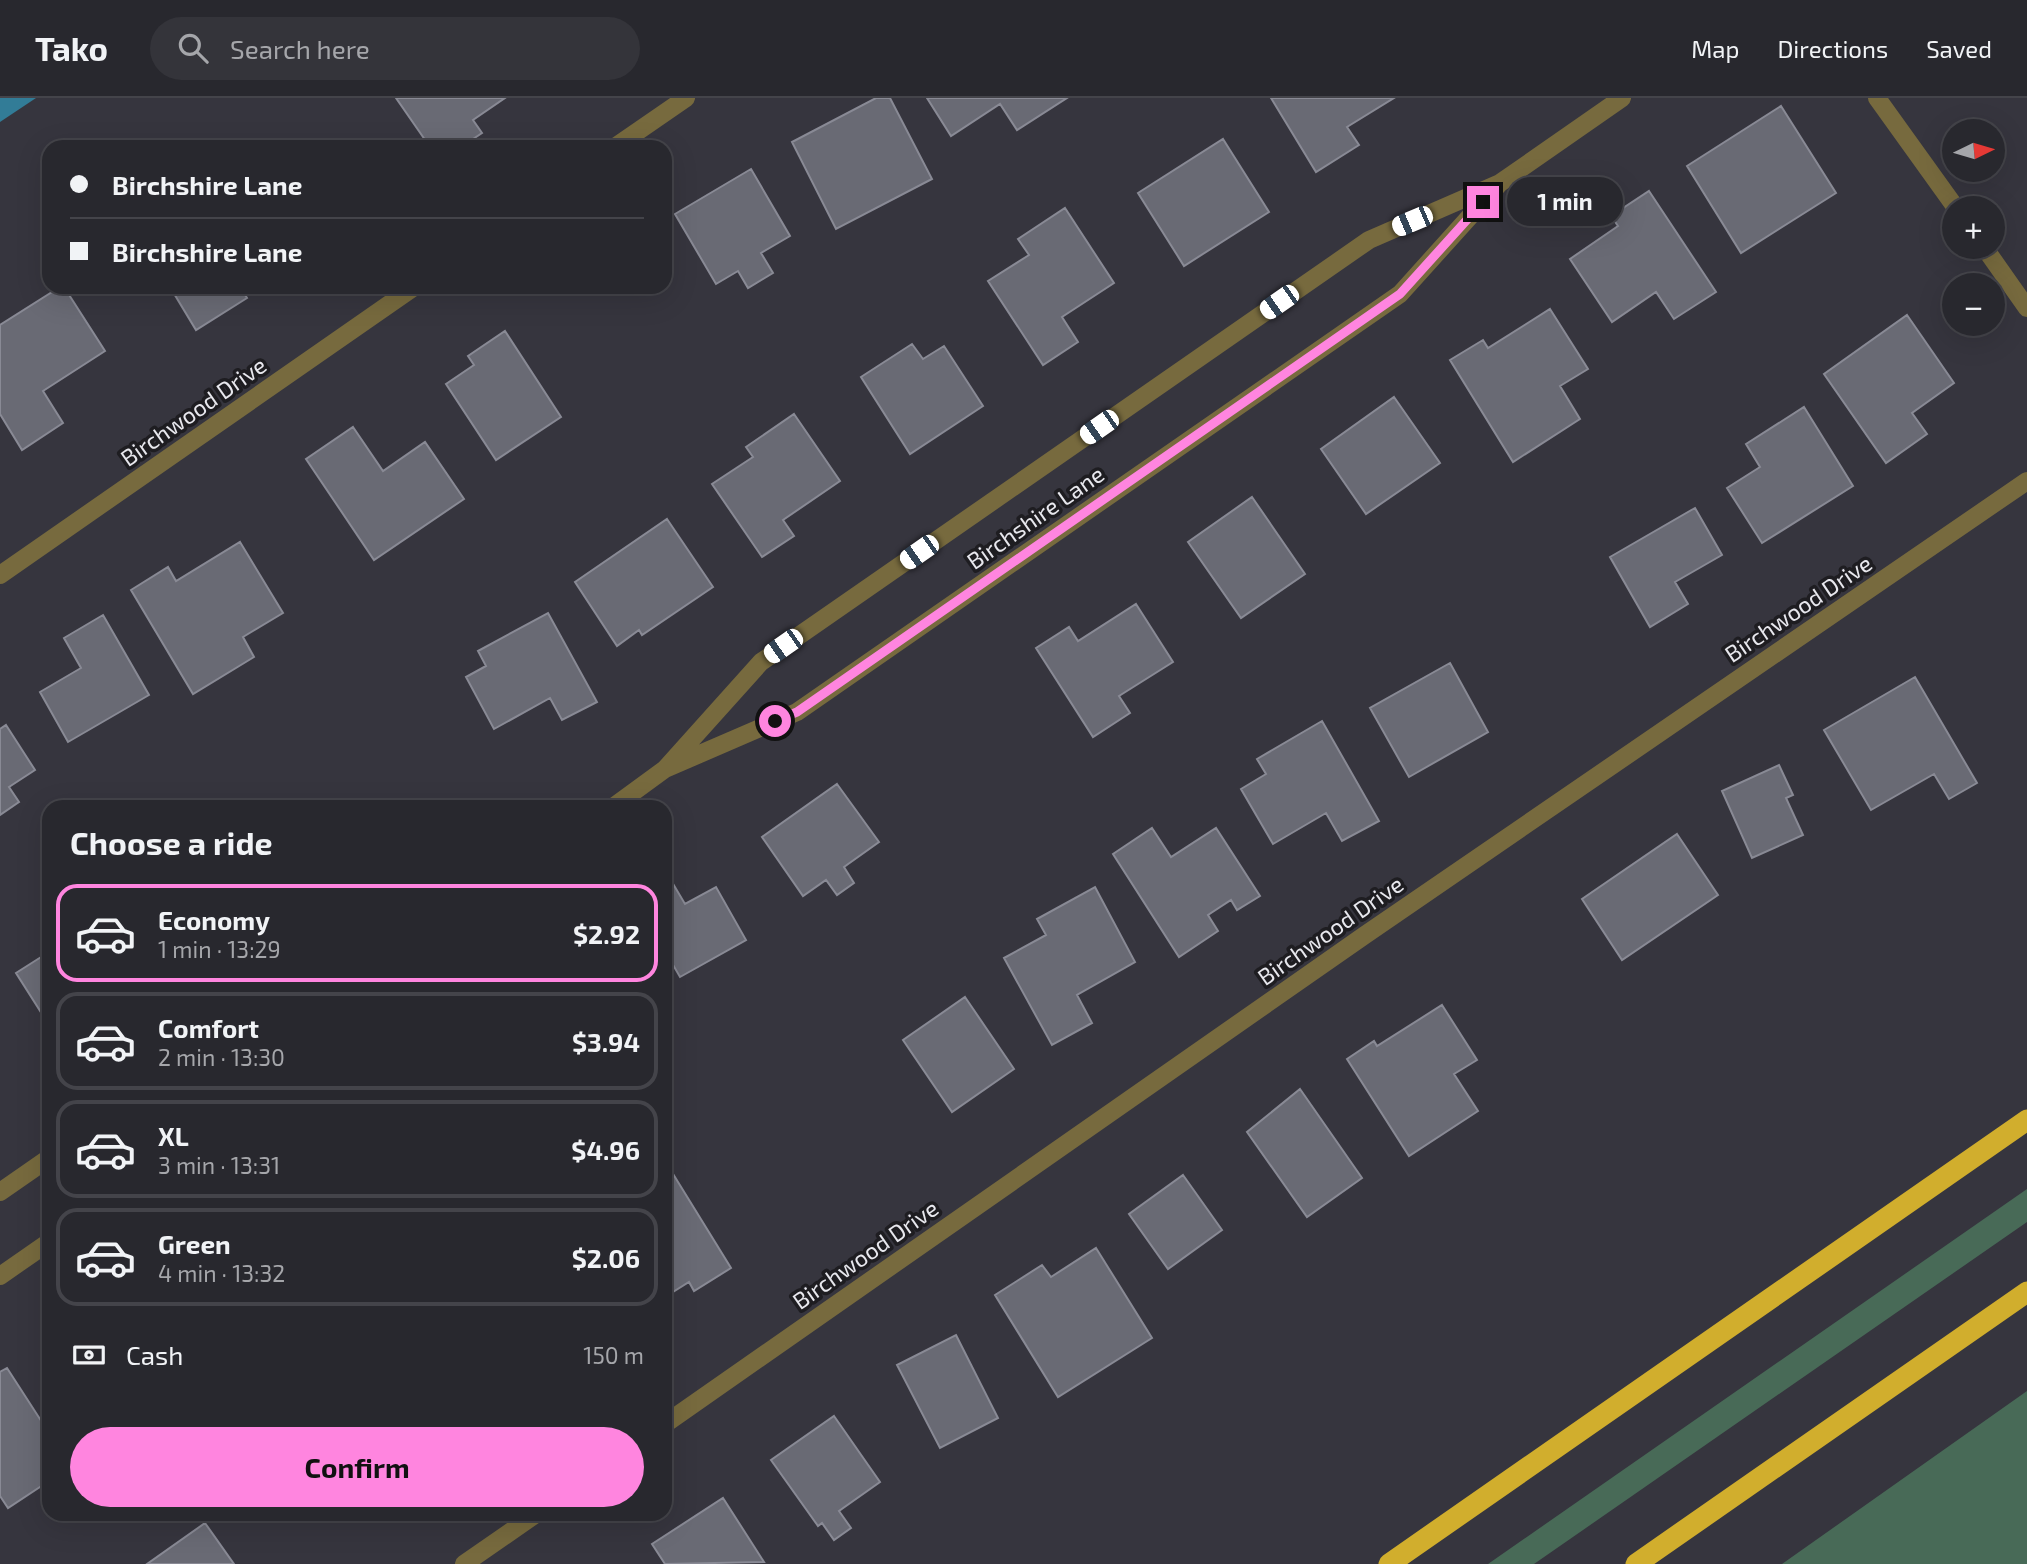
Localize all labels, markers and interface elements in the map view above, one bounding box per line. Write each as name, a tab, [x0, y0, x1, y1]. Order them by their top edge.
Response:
search box	[150, 17, 640, 80]
text: Tako	[35, 28, 108, 68]
icon: search	[174, 29, 212, 67]
text: Search here	[230, 33, 370, 64]
text: Map	[1691, 34, 1739, 63]
text: Directions	[1777, 34, 1888, 63]
text: Saved	[1926, 34, 1992, 63]
north arrow	[1942, 119, 2006, 182]
map controls	[1942, 119, 2005, 336]
text: Birchshire Lane	[112, 169, 302, 200]
callout: 1 min	[1508, 178, 1623, 226]
route end	[1467, 186, 1499, 218]
text: 1 min	[1537, 187, 1593, 215]
button: +	[1942, 196, 2005, 259]
car	[1389, 203, 1436, 239]
text: Birchshire Lane	[112, 236, 302, 267]
button: −	[1942, 273, 2005, 336]
car	[1256, 281, 1303, 323]
street label: Birchwood Drive	[115, 350, 271, 472]
car	[1076, 406, 1123, 448]
street label: Birchshire Lane	[961, 459, 1109, 575]
car	[896, 531, 943, 573]
street label: Birchwood Drive	[1719, 548, 1877, 668]
car	[760, 625, 807, 667]
route start	[759, 705, 791, 737]
text: Choose a ride	[70, 823, 273, 861]
street label: Birchwood Drive	[1252, 869, 1408, 991]
icon: car	[74, 902, 137, 965]
text: Economy	[158, 904, 270, 935]
text: $2.92	[573, 918, 640, 949]
text: 1 min · 13:29	[158, 935, 281, 963]
icon: car	[74, 1010, 137, 1073]
text: Comfort	[158, 1012, 259, 1043]
text: $3.94	[572, 1026, 640, 1057]
text: 2 min · 13:30	[158, 1043, 285, 1071]
icon: car	[74, 1118, 137, 1181]
text: XL	[158, 1120, 189, 1151]
text: $4.96	[571, 1134, 640, 1165]
text: 3 min · 13:31	[158, 1151, 280, 1179]
street label: Birchwood Drive	[787, 1193, 943, 1315]
icon: car	[74, 1226, 137, 1289]
text: Green	[158, 1228, 231, 1259]
text: $2.06	[572, 1242, 640, 1273]
text: 4 min · 13:32	[158, 1259, 285, 1287]
icon: cash	[70, 1336, 108, 1374]
text: Cash	[126, 1339, 183, 1370]
text: 150 m	[583, 1341, 644, 1369]
button: Confirm	[70, 1427, 644, 1507]

